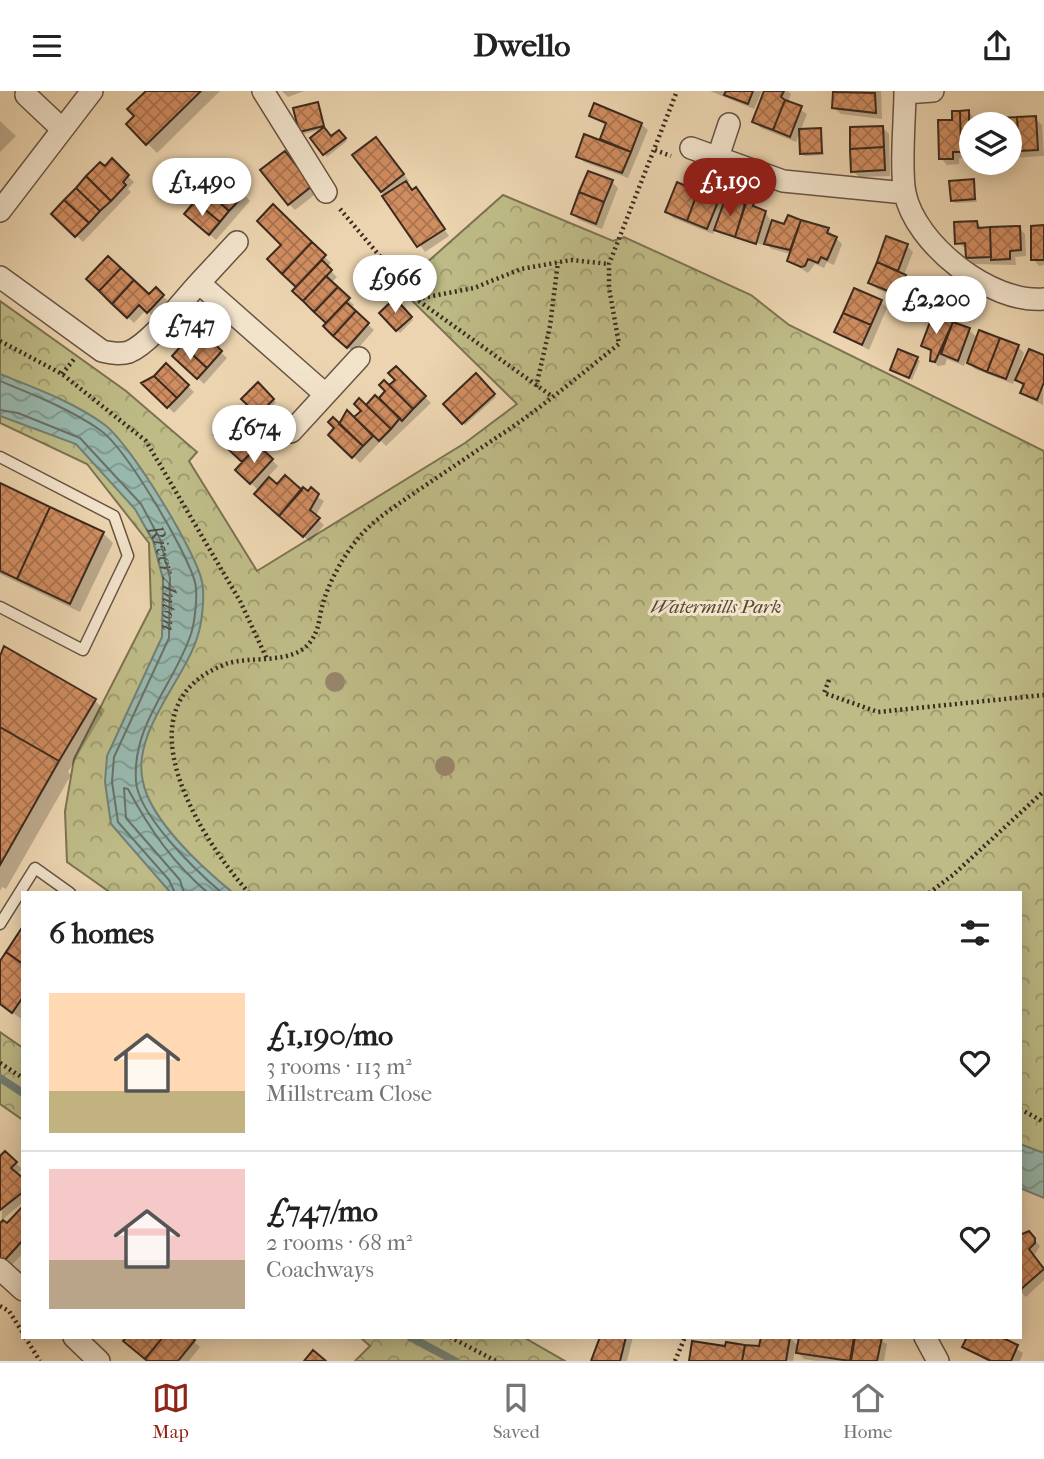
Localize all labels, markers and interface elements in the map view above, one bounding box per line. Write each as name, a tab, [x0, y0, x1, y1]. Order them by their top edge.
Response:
icon: menu	[28, 27, 66, 65]
text: Dwello	[473, 27, 571, 64]
icon: share	[978, 27, 1016, 65]
map controls	[959, 112, 1022, 175]
button: layers	[959, 112, 1022, 175]
pin: £1,490	[145, 159, 259, 218]
pin: £1,190	[673, 159, 787, 218]
text: £1,490	[168, 167, 236, 194]
text: £1,190	[699, 167, 761, 194]
pin: £966	[354, 255, 436, 315]
text: £966	[369, 264, 421, 291]
pin: £2,200	[879, 277, 993, 336]
text: £2,200	[901, 285, 971, 312]
pin: £747	[149, 303, 231, 362]
text: £747	[165, 311, 215, 338]
pin: £674	[213, 405, 295, 465]
text: £674	[228, 414, 280, 441]
water label: River Anton	[141, 518, 182, 631]
park label: Watermills Park	[650, 596, 782, 618]
icon: filters	[956, 914, 994, 952]
text: 6 homes	[49, 916, 154, 951]
text: £1,190/mo	[266, 1018, 393, 1053]
icon: home	[105, 1021, 189, 1105]
icon: heart	[956, 1044, 994, 1082]
text: 3 rooms · 113 m²	[266, 1053, 412, 1080]
text: Millstream Close	[266, 1080, 432, 1107]
text: £747/mo	[266, 1194, 378, 1229]
icon: home	[105, 1197, 189, 1281]
icon: heart	[956, 1220, 994, 1258]
text: 2 rooms · 68 m²	[266, 1229, 412, 1256]
text: Coachways	[266, 1256, 374, 1283]
tab: Map	[152, 1379, 190, 1443]
tab: Saved	[493, 1379, 540, 1443]
tab: Home	[843, 1379, 892, 1443]

